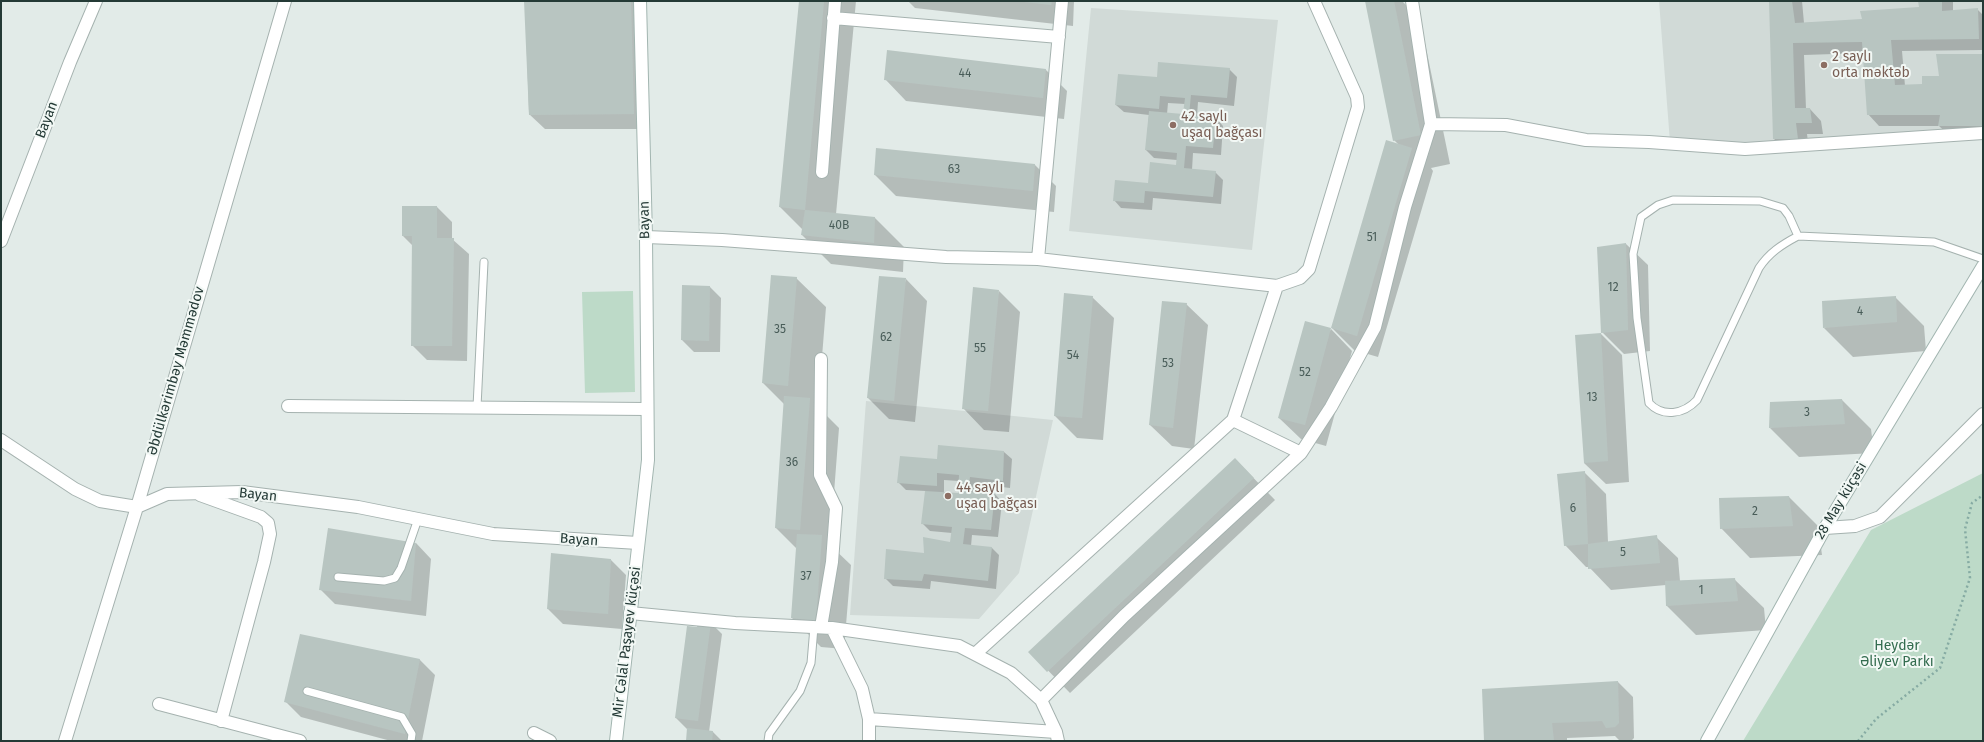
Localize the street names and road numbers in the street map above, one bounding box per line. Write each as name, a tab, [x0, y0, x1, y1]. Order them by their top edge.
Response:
street label: Bayan	[32, 99, 62, 141]
street label: Bayan	[636, 201, 654, 239]
street label: Əbdülkərimbəy Məmmədov	[144, 285, 208, 457]
street label: 28 May küçəsi	[1811, 459, 1871, 543]
street label: Bayan	[238, 485, 278, 505]
street label: Bayan	[559, 530, 599, 550]
street label: Mir Cəlal Paşayev küçəsi	[609, 565, 645, 719]

